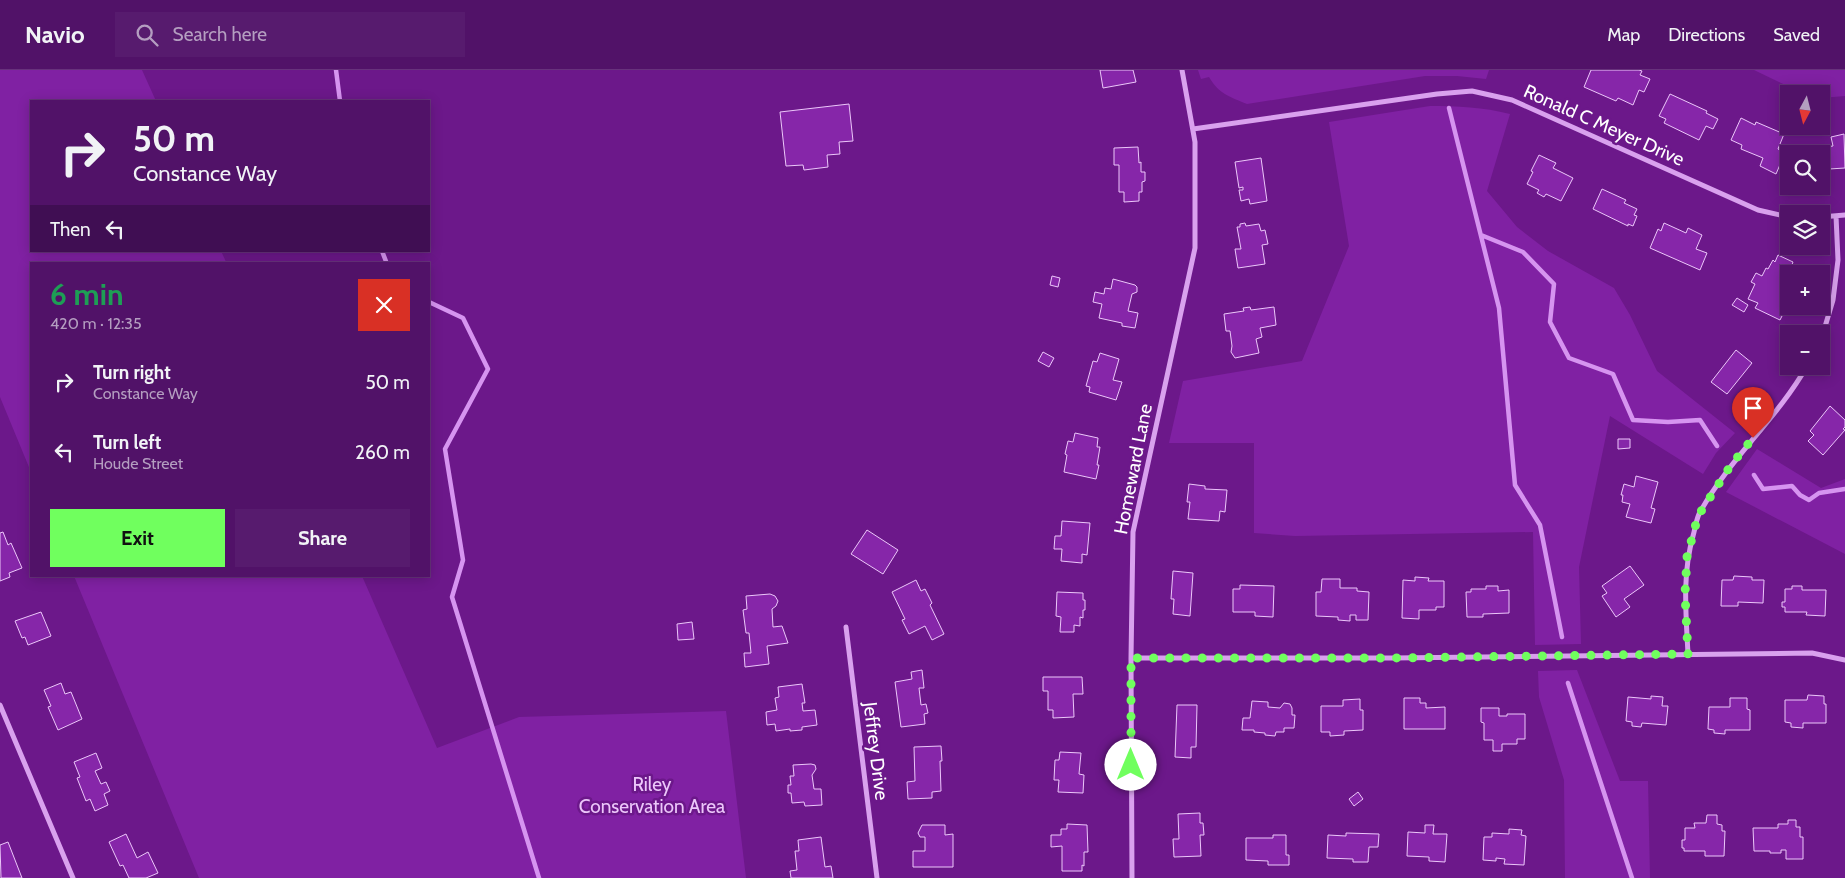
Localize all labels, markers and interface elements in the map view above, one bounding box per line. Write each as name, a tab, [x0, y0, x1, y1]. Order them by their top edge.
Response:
search box	[115, 12, 465, 57]
text: Navio	[25, 20, 85, 49]
icon: search	[133, 21, 161, 49]
text: Search here	[173, 23, 267, 46]
text: Map	[1607, 24, 1640, 46]
text: Directions	[1668, 24, 1745, 46]
text: Saved	[1773, 24, 1820, 46]
street label: Ronald C Meyer Drive	[1520, 79, 1688, 171]
north arrow	[1780, 85, 1830, 135]
map controls	[1780, 85, 1830, 375]
text: 50 m	[133, 117, 215, 160]
icon: right	[50, 120, 115, 185]
button: search	[1780, 145, 1830, 195]
text: Constance Way	[133, 160, 277, 187]
button: layers	[1780, 205, 1830, 255]
icon: left	[101, 215, 129, 243]
text: Then	[50, 218, 91, 241]
button: +	[1780, 265, 1830, 315]
text: 6 min	[50, 276, 123, 313]
button: close	[358, 279, 410, 331]
text: 420 m · 12:35	[50, 314, 142, 333]
button: −	[1780, 325, 1830, 375]
text: Turn right	[93, 361, 171, 384]
icon: right	[50, 368, 78, 396]
text: 50 m	[366, 371, 410, 394]
text: Constance Way	[93, 384, 198, 403]
pin	[1732, 387, 1774, 438]
icon: arrive	[1739, 394, 1767, 422]
street label: Homeward Lane	[1109, 402, 1157, 536]
text: Turn left	[93, 431, 161, 454]
icon: left	[50, 438, 78, 466]
text: 260 m	[355, 441, 410, 464]
text: Houde Street	[93, 454, 183, 473]
button: Exit	[50, 509, 225, 567]
button: Share	[235, 509, 410, 567]
street label: Jeffrey Drive	[858, 700, 893, 802]
position arrow	[1104, 738, 1156, 790]
park label: Riley Conservation Area	[579, 773, 725, 818]

